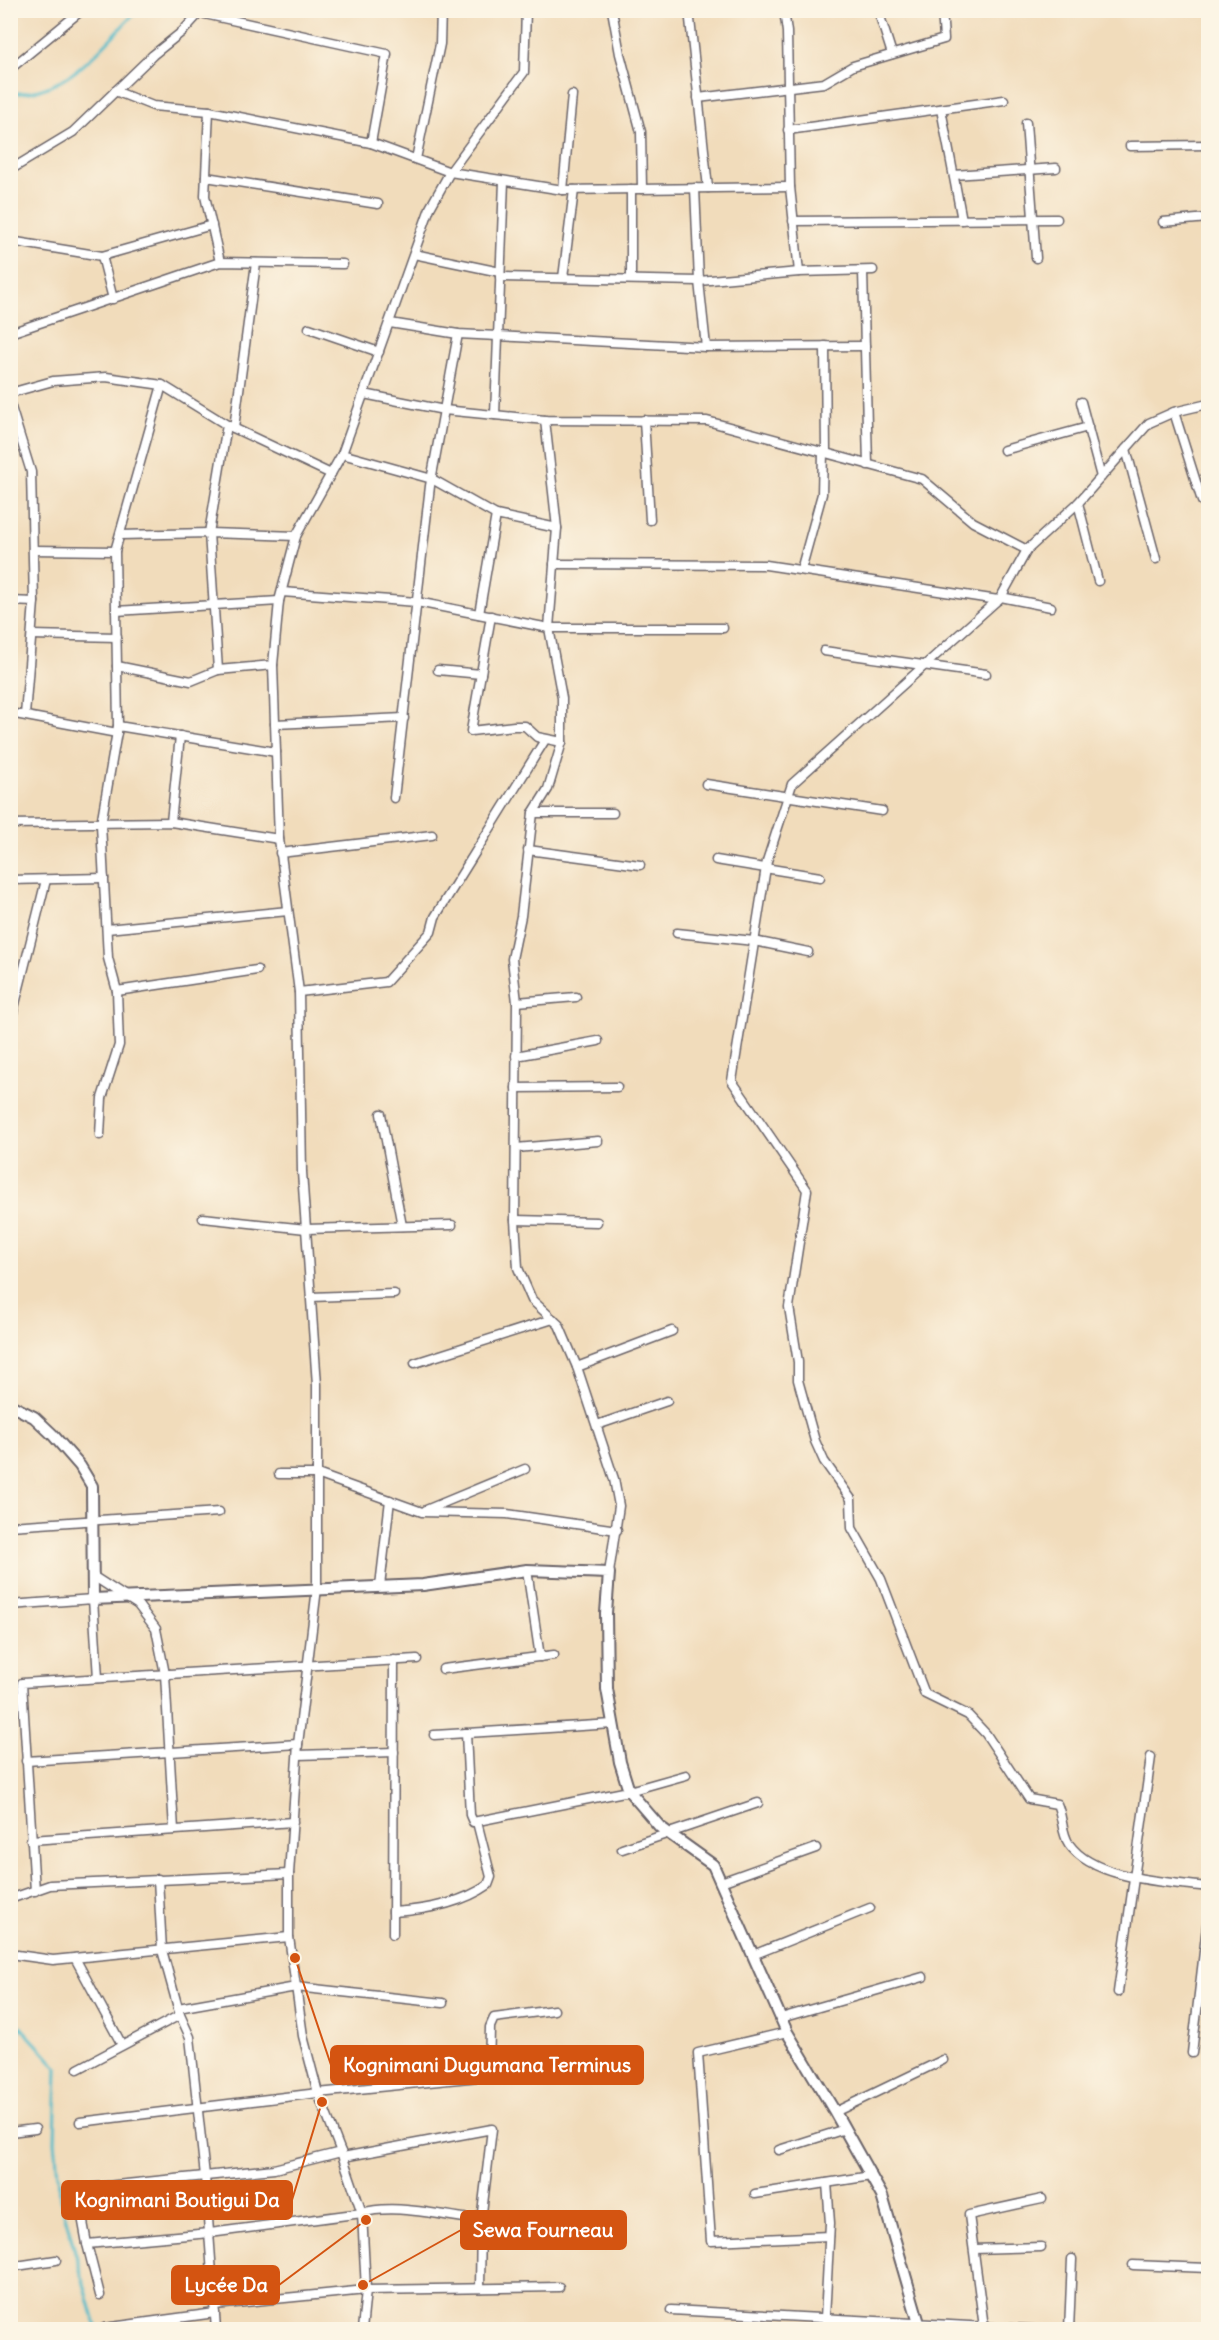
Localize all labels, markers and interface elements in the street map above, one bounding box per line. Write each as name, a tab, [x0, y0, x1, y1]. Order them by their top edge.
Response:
callout: Kognimani Dugumana Terminus	[331, 2046, 643, 2084]
text: Kognimani Dugumana Terminus	[343, 2052, 631, 2077]
callout: Kognimani Boutigui Da	[62, 2181, 292, 2219]
text: Kognimani Boutigui Da	[74, 2187, 280, 2212]
callout: Sewa Fourneau	[461, 2211, 626, 2249]
text: Sewa Fourneau	[473, 2217, 614, 2242]
callout: Lycée Da	[172, 2266, 279, 2304]
text: Lycée Da	[184, 2272, 268, 2297]

